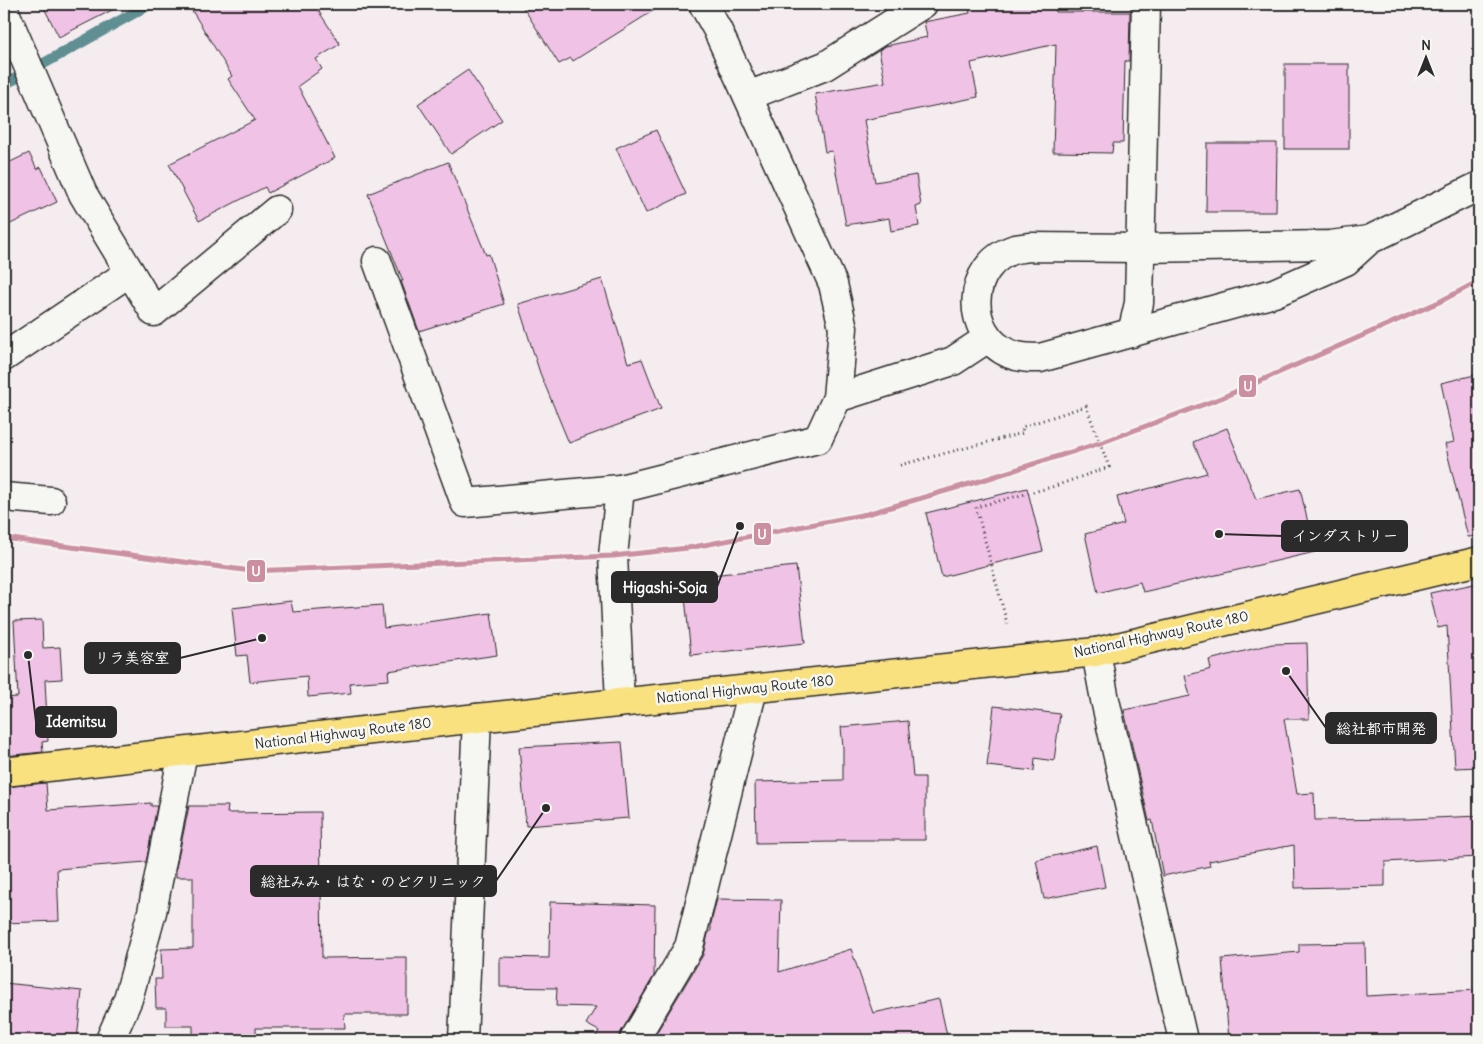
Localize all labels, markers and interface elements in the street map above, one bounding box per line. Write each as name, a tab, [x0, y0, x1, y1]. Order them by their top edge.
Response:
north arrow	[1400, 32, 1450, 82]
text: N	[1421, 36, 1431, 54]
line badge: U	[1238, 374, 1257, 398]
text: U	[1243, 377, 1253, 395]
callout: インダストリー	[1282, 521, 1407, 551]
line badge: U	[753, 522, 772, 546]
text: U	[757, 525, 767, 543]
text: インダストリー	[1292, 526, 1398, 545]
line badge: U	[246, 559, 266, 583]
text: U	[251, 562, 261, 580]
callout: Higashi-Soja	[612, 572, 717, 602]
text: Higashi-Soja	[623, 578, 708, 598]
street label: National Highway Route 180	[1072, 607, 1250, 661]
callout: リラ美容室	[85, 643, 180, 673]
text: リラ美容室	[94, 648, 170, 667]
street label: National Highway Route 180	[655, 671, 835, 707]
callout: Idemitsu	[36, 707, 116, 737]
text: Idemitsu	[46, 712, 106, 731]
street label: National Highway Route 180	[253, 713, 433, 753]
callout: 総社都市開発	[1326, 713, 1436, 743]
text: 総社都市開発	[1336, 719, 1426, 738]
callout: 総社みみ・はな・のどクリニック	[251, 866, 496, 896]
text: 総社みみ・はな・のどクリニック	[260, 872, 486, 891]

